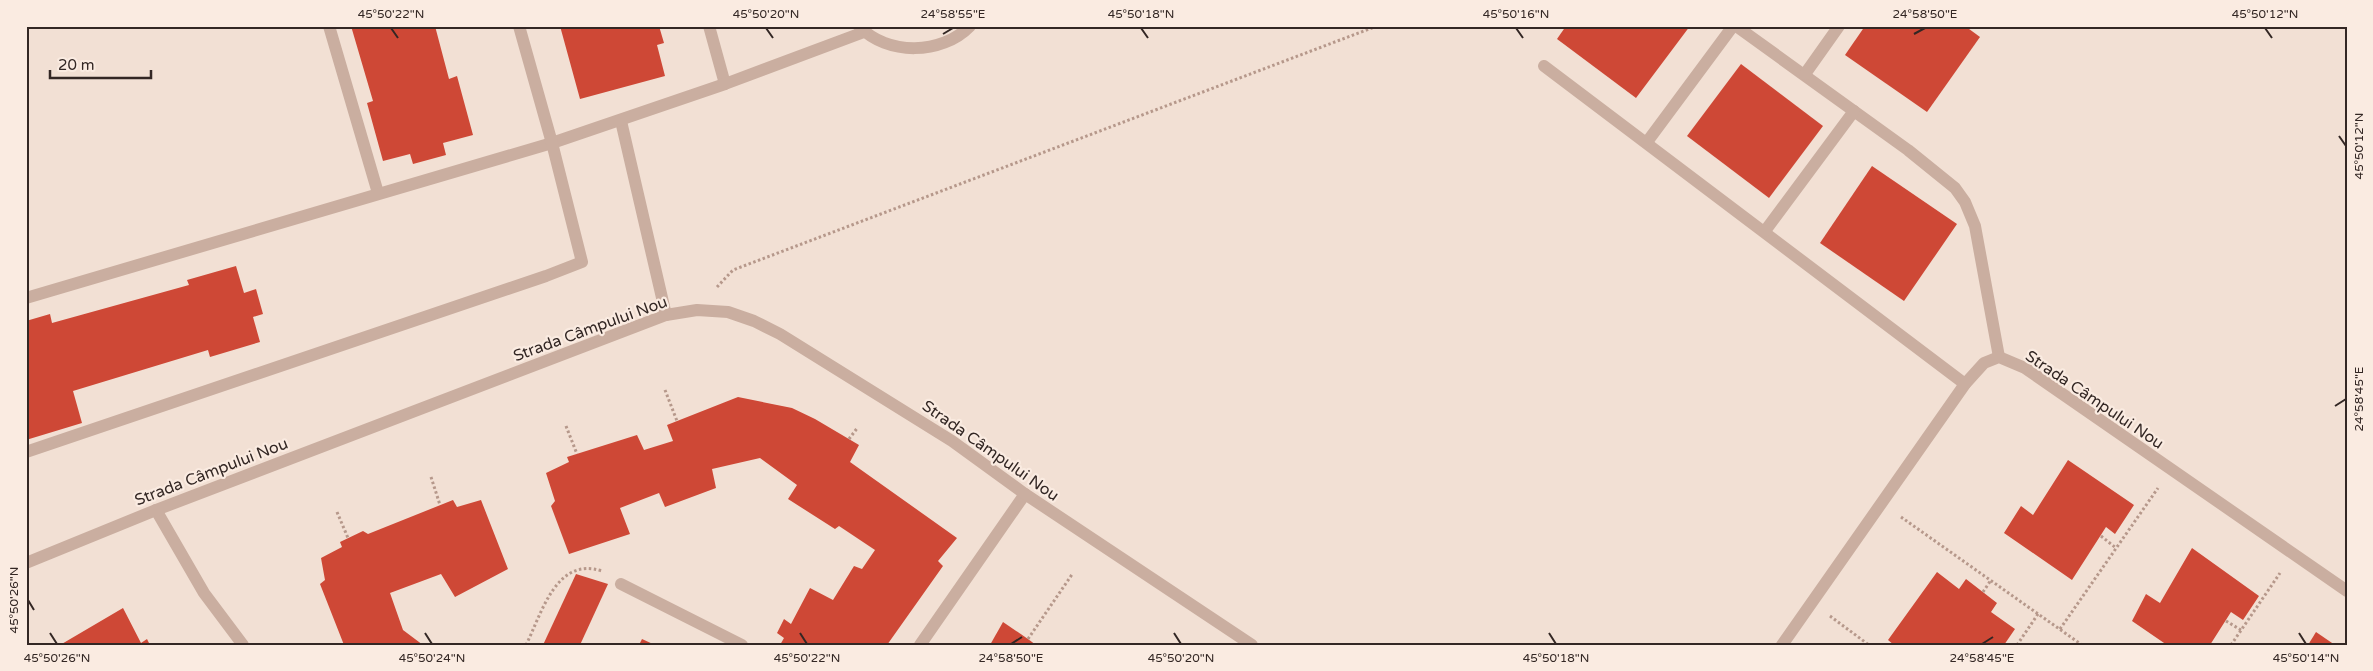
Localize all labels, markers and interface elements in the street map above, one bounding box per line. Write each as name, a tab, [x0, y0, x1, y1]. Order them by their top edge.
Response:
text: 45°50'22"N	[358, 7, 424, 21]
text: 45°50'20"N	[733, 7, 799, 21]
text: 24°58'55"E	[920, 7, 986, 21]
text: 45°50'18"N	[1108, 7, 1174, 21]
text: 45°50'16"N	[1483, 7, 1549, 21]
text: 24°58'50"E	[1892, 7, 1958, 21]
text: 45°50'12"N	[2232, 7, 2298, 21]
scale bar	[50, 48, 151, 80]
text: 20 m	[58, 56, 95, 74]
text: 45°50'12"N	[2352, 113, 2366, 179]
street label: Strada Câmpului Nou	[511, 292, 670, 366]
street label: Strada Câmpului Nou	[2021, 346, 2167, 454]
text: 24°58'45"E	[2352, 366, 2366, 432]
street label: Strada Câmpului Nou	[918, 396, 1063, 506]
street label: Strada Câmpului Nou	[132, 433, 291, 510]
text: 45°50'26"N	[7, 567, 21, 633]
text: 45°50'26"N	[24, 651, 90, 665]
text: 45°50'24"N	[399, 651, 465, 665]
text: 45°50'22"N	[774, 651, 840, 665]
text: 24°58'50"E	[978, 651, 1044, 665]
text: 45°50'20"N	[1148, 651, 1214, 665]
text: 45°50'18"N	[1523, 651, 1589, 665]
text: 24°58'45"E	[1949, 651, 2015, 665]
text: 45°50'14"N	[2273, 651, 2339, 665]

